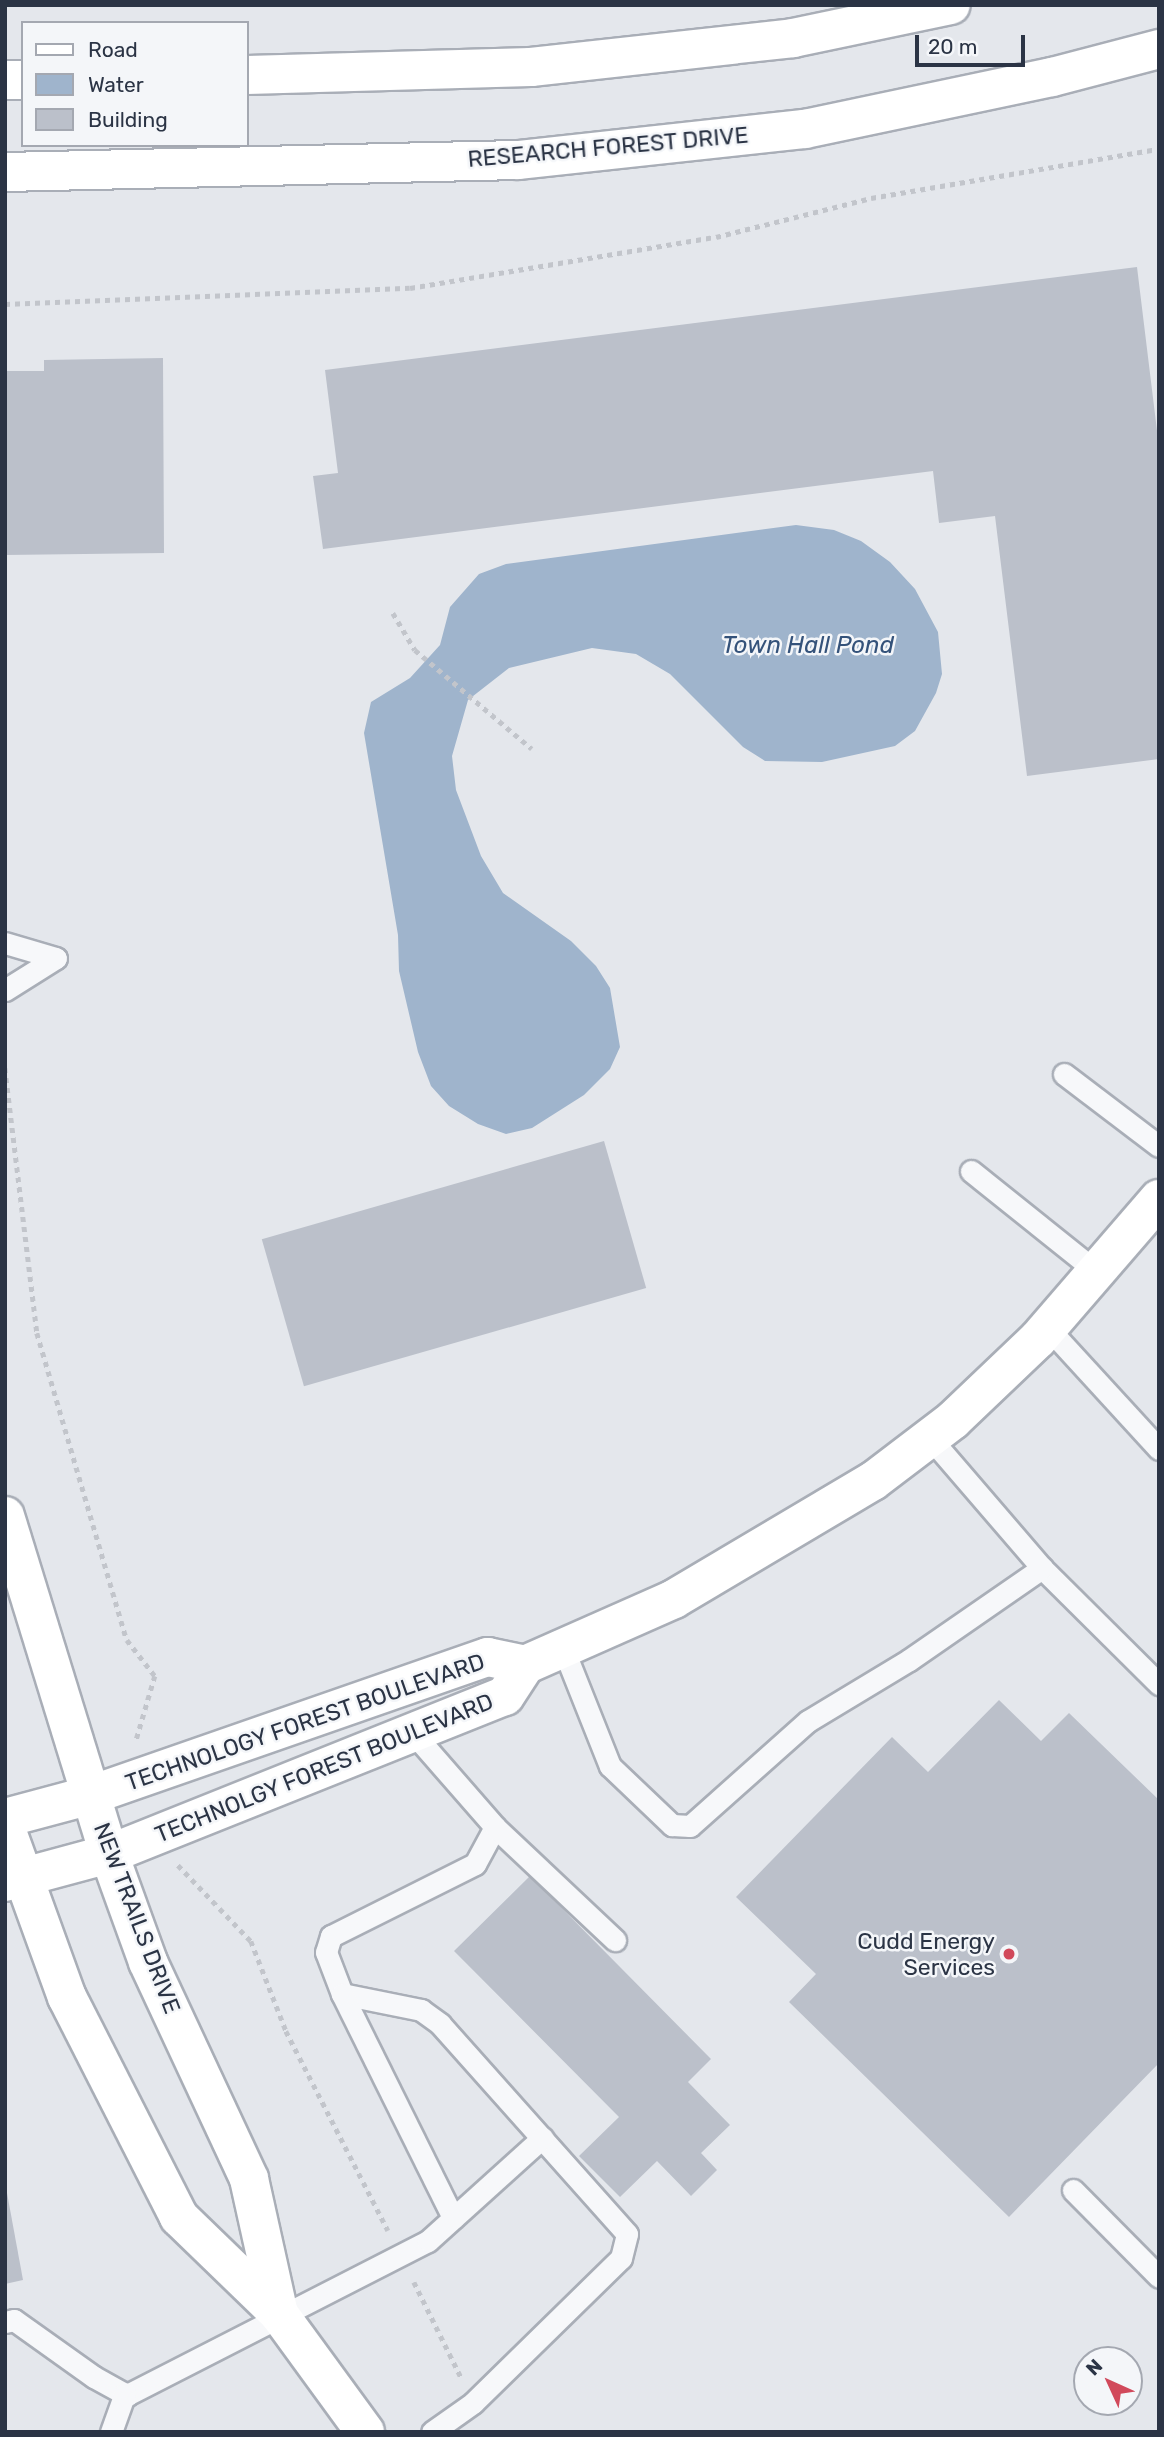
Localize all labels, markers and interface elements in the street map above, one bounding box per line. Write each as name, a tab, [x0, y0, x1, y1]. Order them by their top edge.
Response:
legend	[21, 21, 248, 147]
scale bar	[919, 21, 1029, 65]
text: 20 m	[928, 34, 977, 59]
text: Road	[88, 37, 138, 62]
text: Water	[88, 72, 144, 97]
text: Building	[88, 107, 168, 132]
street label: RESEARCH FOREST DRIVE	[466, 121, 750, 173]
water label: Town Hall Pond	[722, 632, 894, 660]
street label: TECHNOLOGY FOREST BOULEVARD	[121, 1647, 489, 1797]
street label: TECHNOLGY FOREST BOULEVARD	[150, 1687, 498, 1849]
street label: NEW TRAILS DRIVE	[88, 1818, 186, 2018]
place label: Cudd Energy Services	[857, 1927, 995, 1981]
marker: Cudd Energy Services	[1001, 1946, 1017, 1962]
north arrow	[1073, 2346, 1143, 2416]
text: N	[1081, 2354, 1107, 2380]

